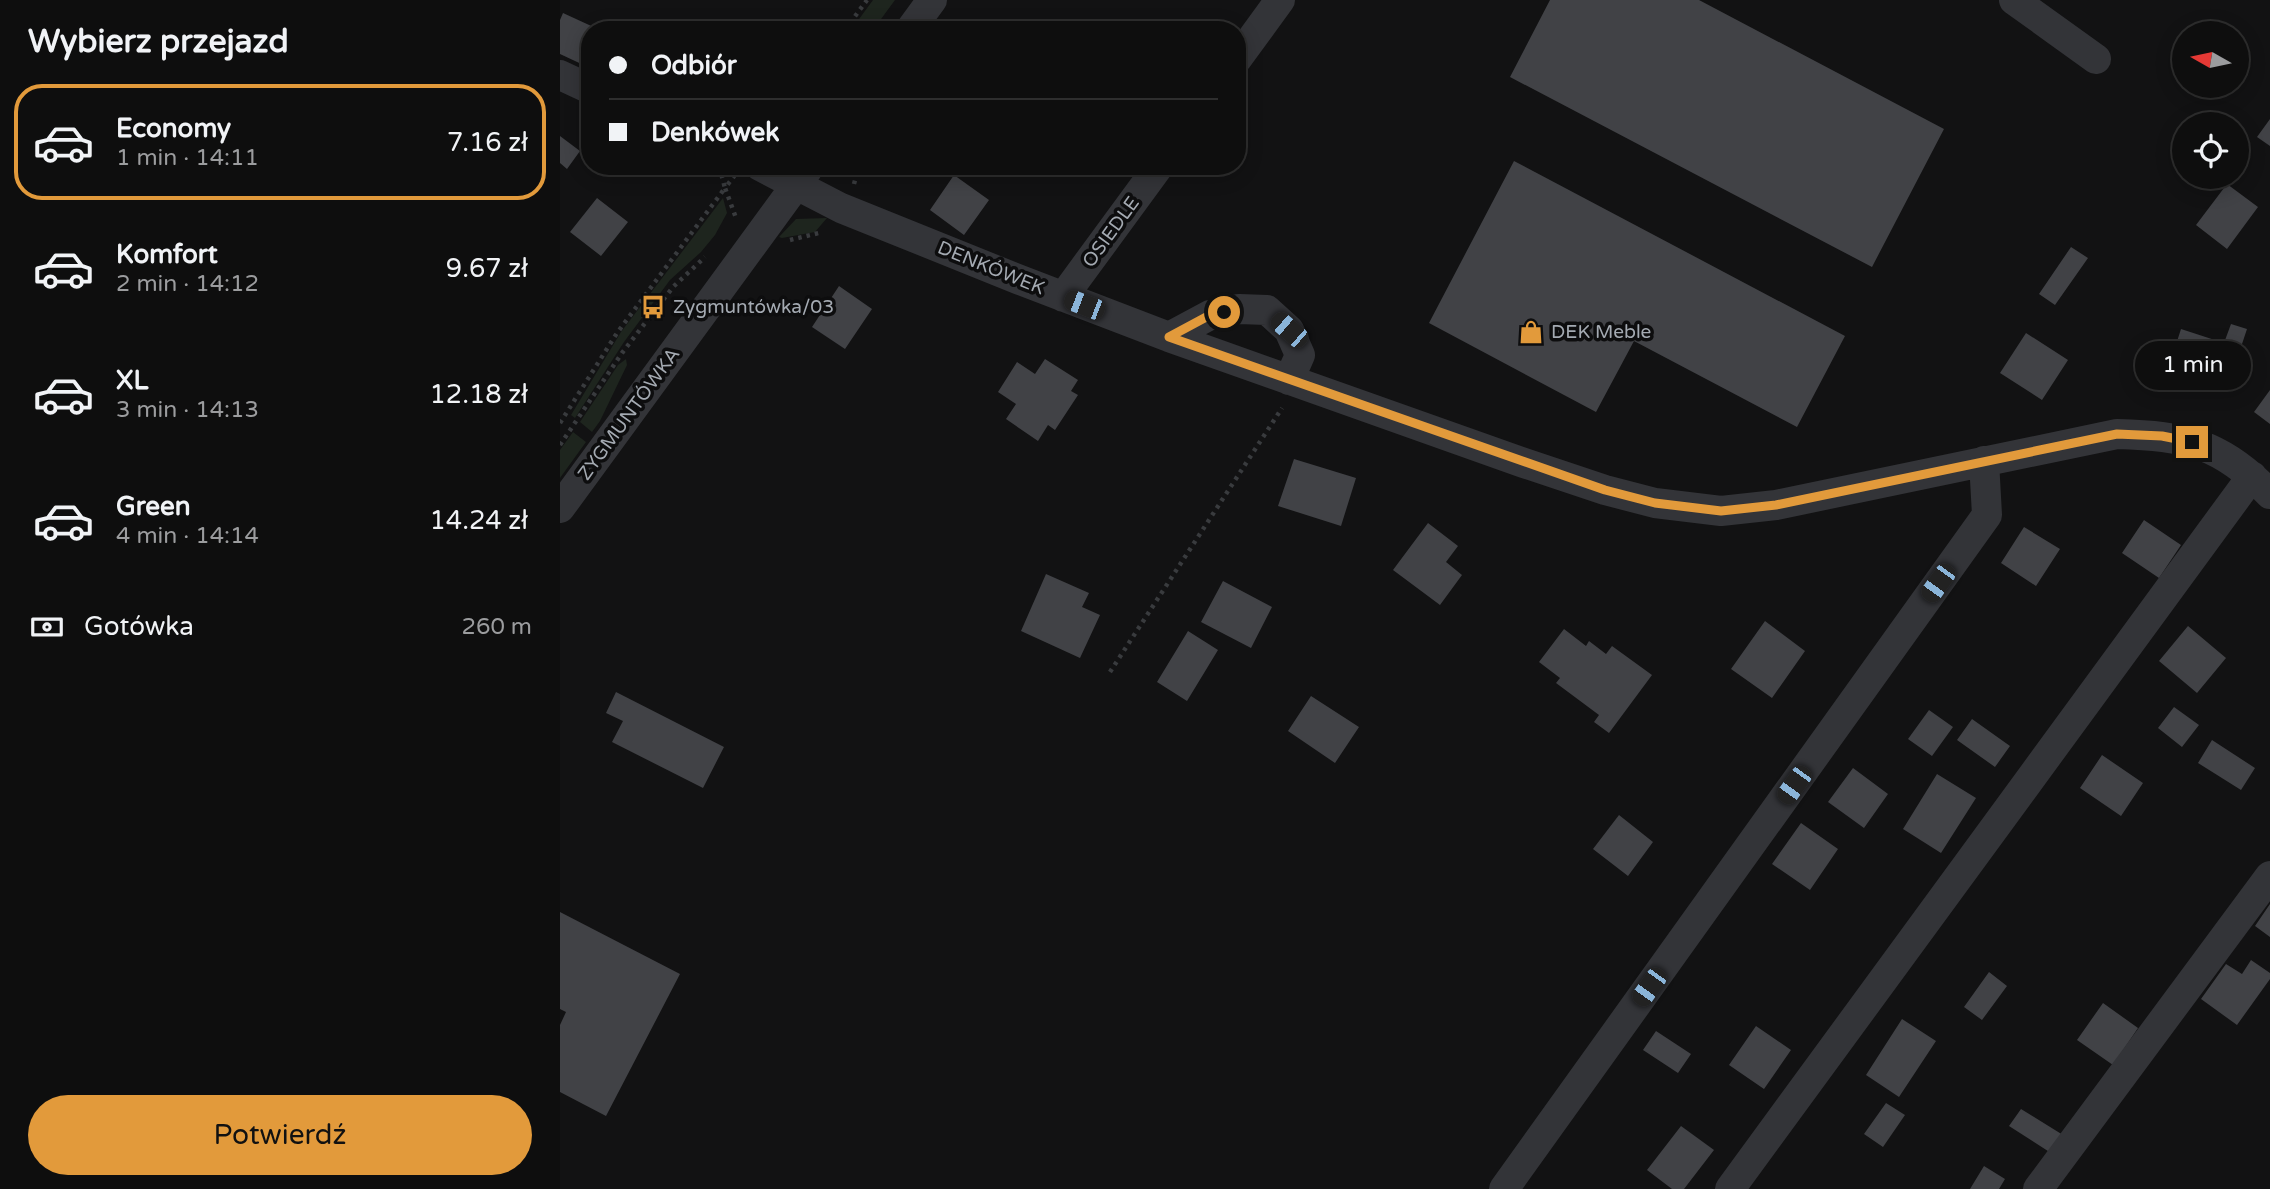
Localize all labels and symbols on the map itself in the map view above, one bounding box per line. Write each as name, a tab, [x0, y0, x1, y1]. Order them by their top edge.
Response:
north arrow	[2172, 21, 2249, 98]
street label: OSIEDLE	[1078, 192, 1144, 272]
street label: DENKÓWEK	[934, 236, 1048, 300]
car	[1061, 288, 1108, 322]
bus stop icon: Zygmuntówka/03	[639, 293, 667, 321]
place label: Zygmuntówka/03	[673, 296, 834, 318]
route start	[1208, 296, 1240, 328]
car	[1267, 308, 1312, 352]
shop icon: DEK Meble	[1517, 318, 1545, 346]
place label: DEK Meble	[1551, 321, 1651, 343]
callout: 1 min	[2134, 340, 2250, 390]
street label: ZYGMUNTÓWKA	[573, 343, 684, 485]
route end	[2176, 426, 2208, 458]
car	[1918, 560, 1959, 606]
car	[1774, 762, 1815, 808]
car	[1629, 964, 1670, 1010]

